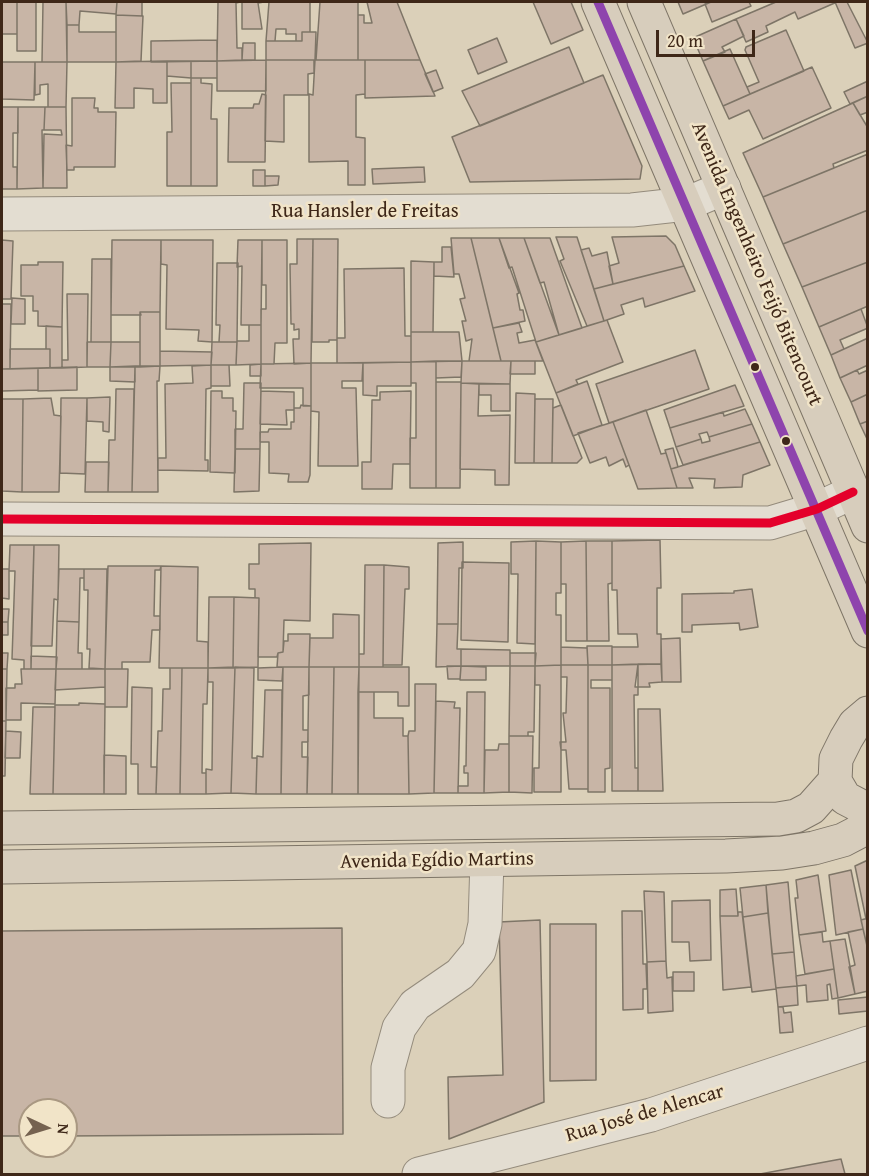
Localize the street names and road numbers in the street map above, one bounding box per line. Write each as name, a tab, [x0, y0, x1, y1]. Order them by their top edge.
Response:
street label: Avenida Engenheiro Feijó Bitencourt	[685, 119, 827, 409]
street label: Rua Hansler de Freitas	[271, 200, 459, 224]
street label: Avenida Egídio Martins	[340, 847, 534, 875]
street label: Rua José de Alencar	[563, 1080, 727, 1148]

